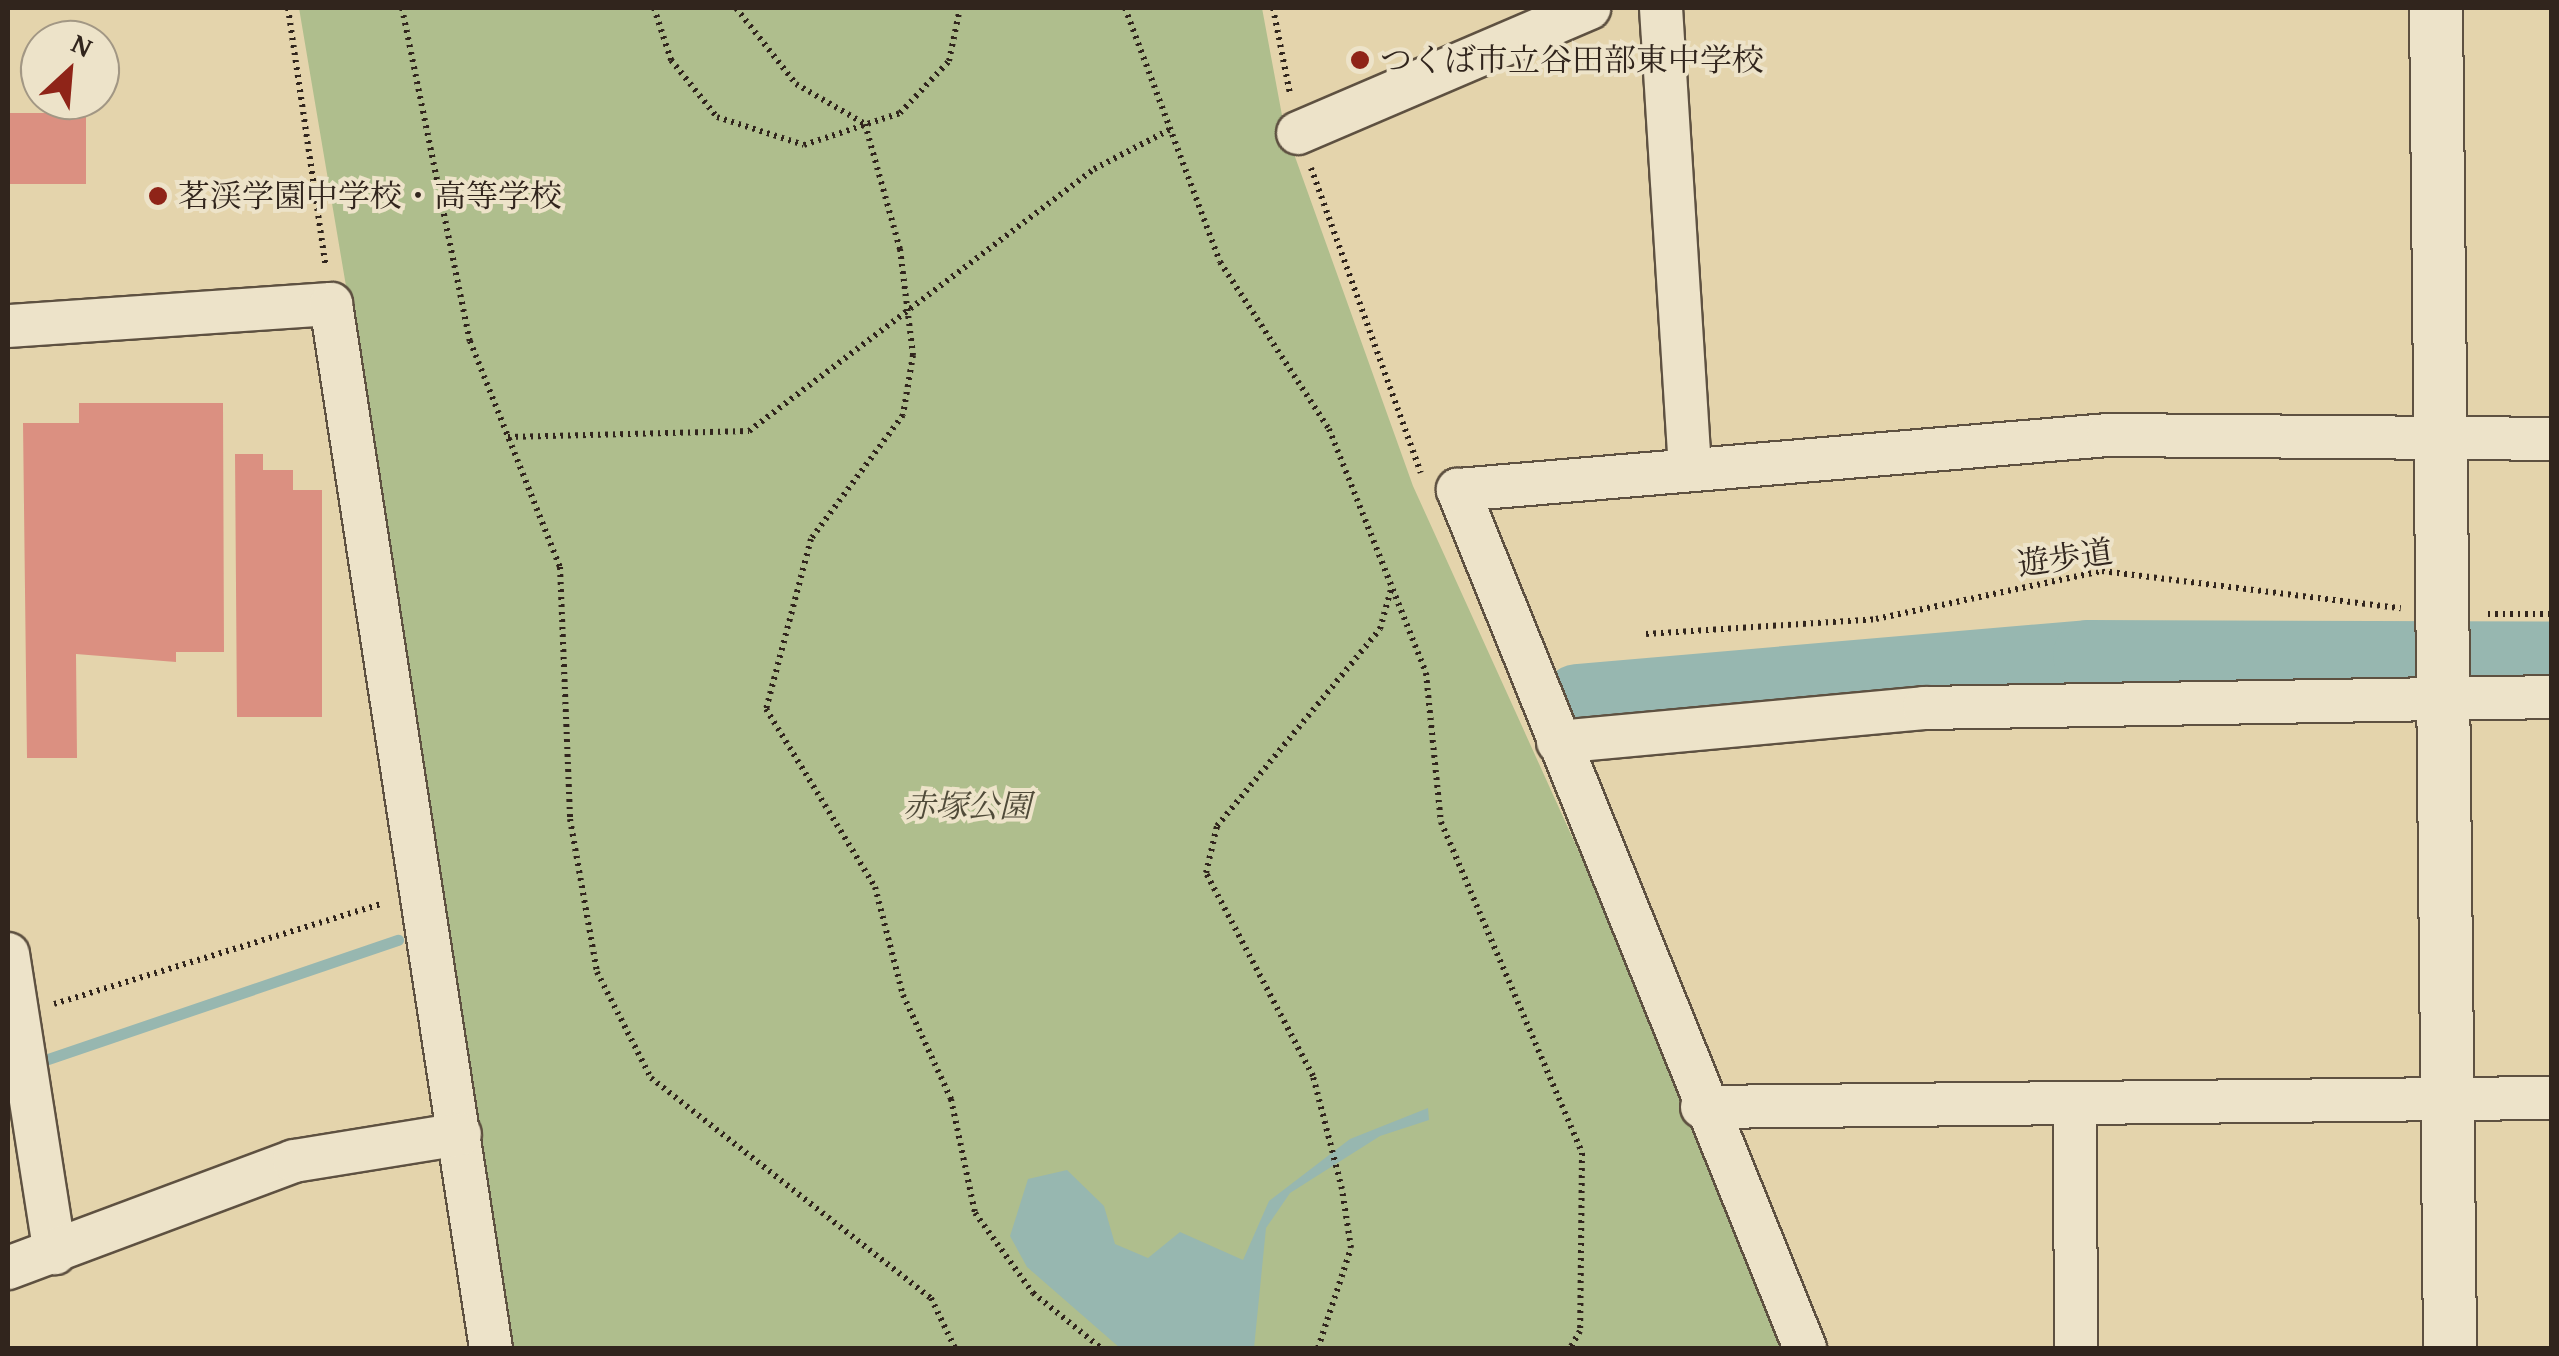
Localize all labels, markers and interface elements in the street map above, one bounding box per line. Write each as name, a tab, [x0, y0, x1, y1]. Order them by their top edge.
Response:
north arrow	[20, 20, 120, 120]
text: N	[65, 22, 100, 67]
place label: つくば市立谷田部東中学校	[1380, 41, 1764, 79]
marker: つくば市立谷田部東中学校	[1349, 49, 1371, 71]
place label: 茗渓学園中学校・高等学校	[178, 177, 562, 215]
marker: 茗渓学園中学校・高等学校	[147, 185, 169, 207]
street label: 遊歩道	[2015, 532, 2115, 584]
park label: 赤塚公園	[903, 787, 1031, 825]

